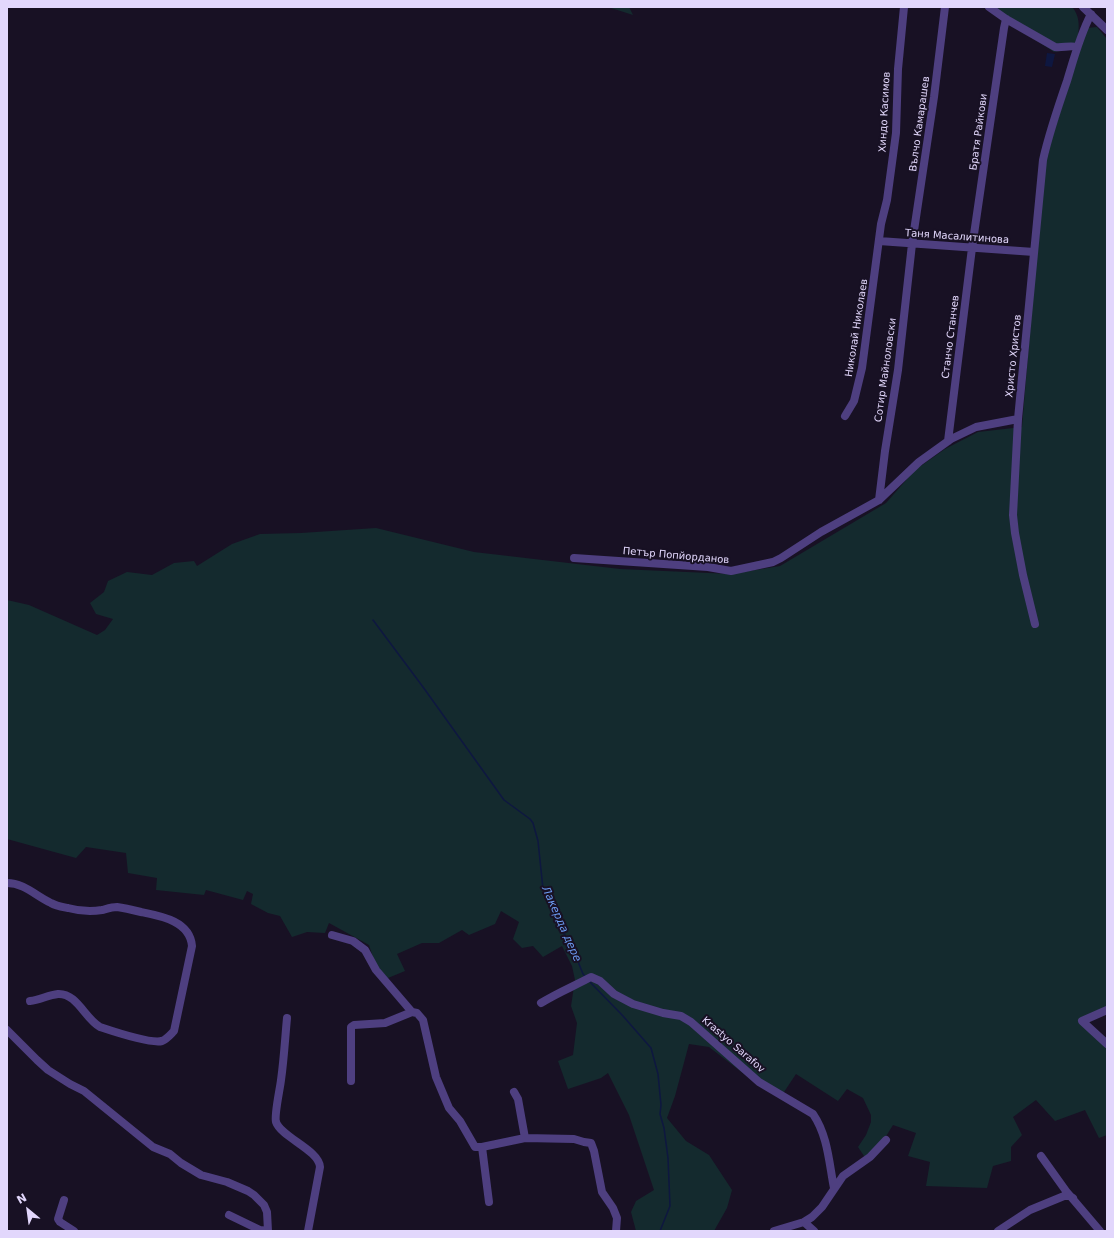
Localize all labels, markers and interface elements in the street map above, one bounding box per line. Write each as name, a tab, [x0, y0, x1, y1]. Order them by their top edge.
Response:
street label: Хиндо Касимов	[877, 71, 893, 153]
street label: Вълчо Камарашев	[907, 76, 933, 172]
street label: Братя Райкови	[968, 93, 990, 171]
street label: Таня Масалитинова	[905, 227, 1009, 247]
street label: Николай Николаев	[843, 278, 871, 378]
street label: Станчо Станчев	[940, 295, 962, 379]
street label: Христо Христов	[1004, 314, 1024, 398]
street label: Сотир Майноловски	[873, 317, 899, 423]
street label: Петър Попйорданов	[622, 545, 730, 567]
water label: Лакерда дере	[538, 884, 584, 964]
street label: Krastyo Sarafov	[699, 1014, 767, 1076]
north arrow	[8, 1190, 48, 1230]
text: N	[15, 1191, 29, 1207]

